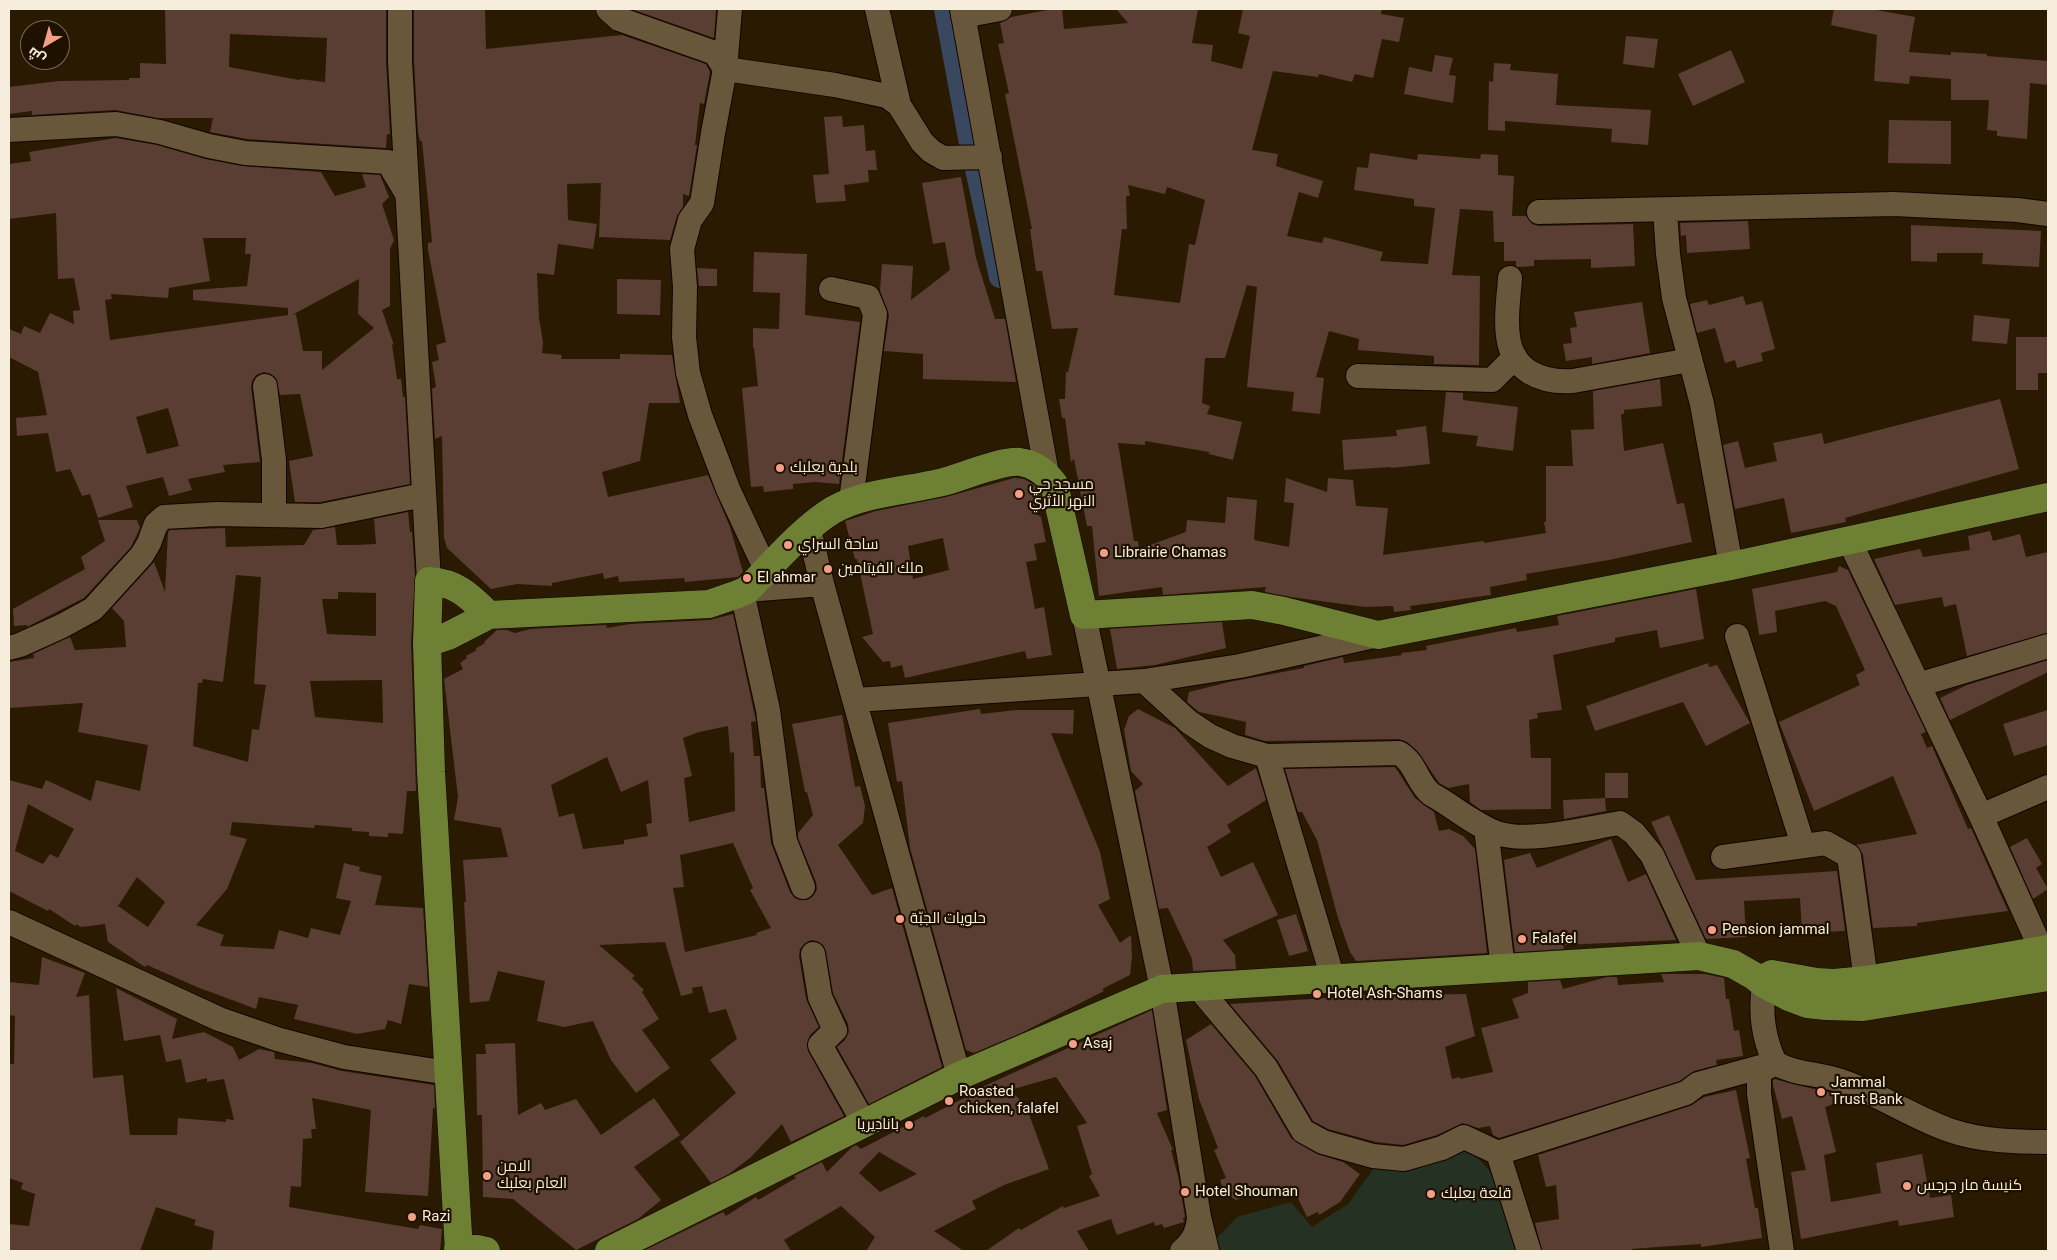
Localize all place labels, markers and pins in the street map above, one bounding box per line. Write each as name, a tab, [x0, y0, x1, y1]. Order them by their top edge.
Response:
place label: بلدية بعلبك	[790, 459, 858, 477]
marker: بلدية بعلبك	[774, 462, 786, 474]
place label: مسجد حي النهر الأثري	[1029, 476, 1095, 511]
marker: مسجد حي النهر الأثري	[1013, 488, 1025, 500]
place label: ساحة السراي	[798, 536, 878, 554]
marker: ساحة السراي	[782, 539, 794, 551]
place label: Librairie Chamas	[1114, 544, 1226, 562]
marker: Librairie Chamas	[1098, 547, 1110, 559]
place label: ملك الفيتامين	[838, 560, 924, 578]
marker: ملك الفيتامين	[822, 563, 834, 575]
place label: El ahmar	[757, 569, 816, 587]
marker: El ahmar	[741, 572, 753, 584]
place label: حلويات الجبّة	[910, 910, 986, 928]
marker: حلويات الجبّة	[894, 913, 906, 925]
place label: Pension jammal	[1722, 921, 1829, 939]
marker: Pension jammal	[1706, 924, 1718, 936]
place label: Falafel	[1532, 930, 1577, 948]
marker: Falafel	[1516, 933, 1528, 945]
place label: Hotel Ash-Shams	[1327, 985, 1443, 1003]
marker: Hotel Ash-Shams	[1311, 988, 1323, 1000]
place label: Asaj	[1083, 1035, 1112, 1053]
marker: Asaj	[1067, 1038, 1079, 1050]
place label: Jammal Trust Bank	[1831, 1074, 1903, 1109]
place label: Roasted chicken, falafel	[959, 1083, 1059, 1118]
marker: Jammal Trust Bank	[1815, 1086, 1827, 1098]
marker: Roasted chicken, falafel	[943, 1095, 955, 1107]
place label: باناديريا	[857, 1116, 899, 1134]
marker: باناديريا	[903, 1119, 915, 1131]
place label: الامن العام بعلبك	[497, 1158, 567, 1193]
marker: الامن العام بعلبك	[481, 1170, 493, 1182]
place label: كنيسة مار جرجس	[1917, 1177, 2022, 1195]
marker: كنيسة مار جرجس	[1901, 1180, 1913, 1192]
place label: Hotel Shouman	[1195, 1183, 1298, 1201]
place label: قلعة بعلبك	[1441, 1185, 1511, 1203]
marker: Hotel Shouman	[1179, 1186, 1191, 1198]
marker: قلعة بعلبك	[1425, 1188, 1437, 1200]
place label: Razi	[422, 1208, 450, 1226]
marker: Razi	[406, 1211, 418, 1223]

